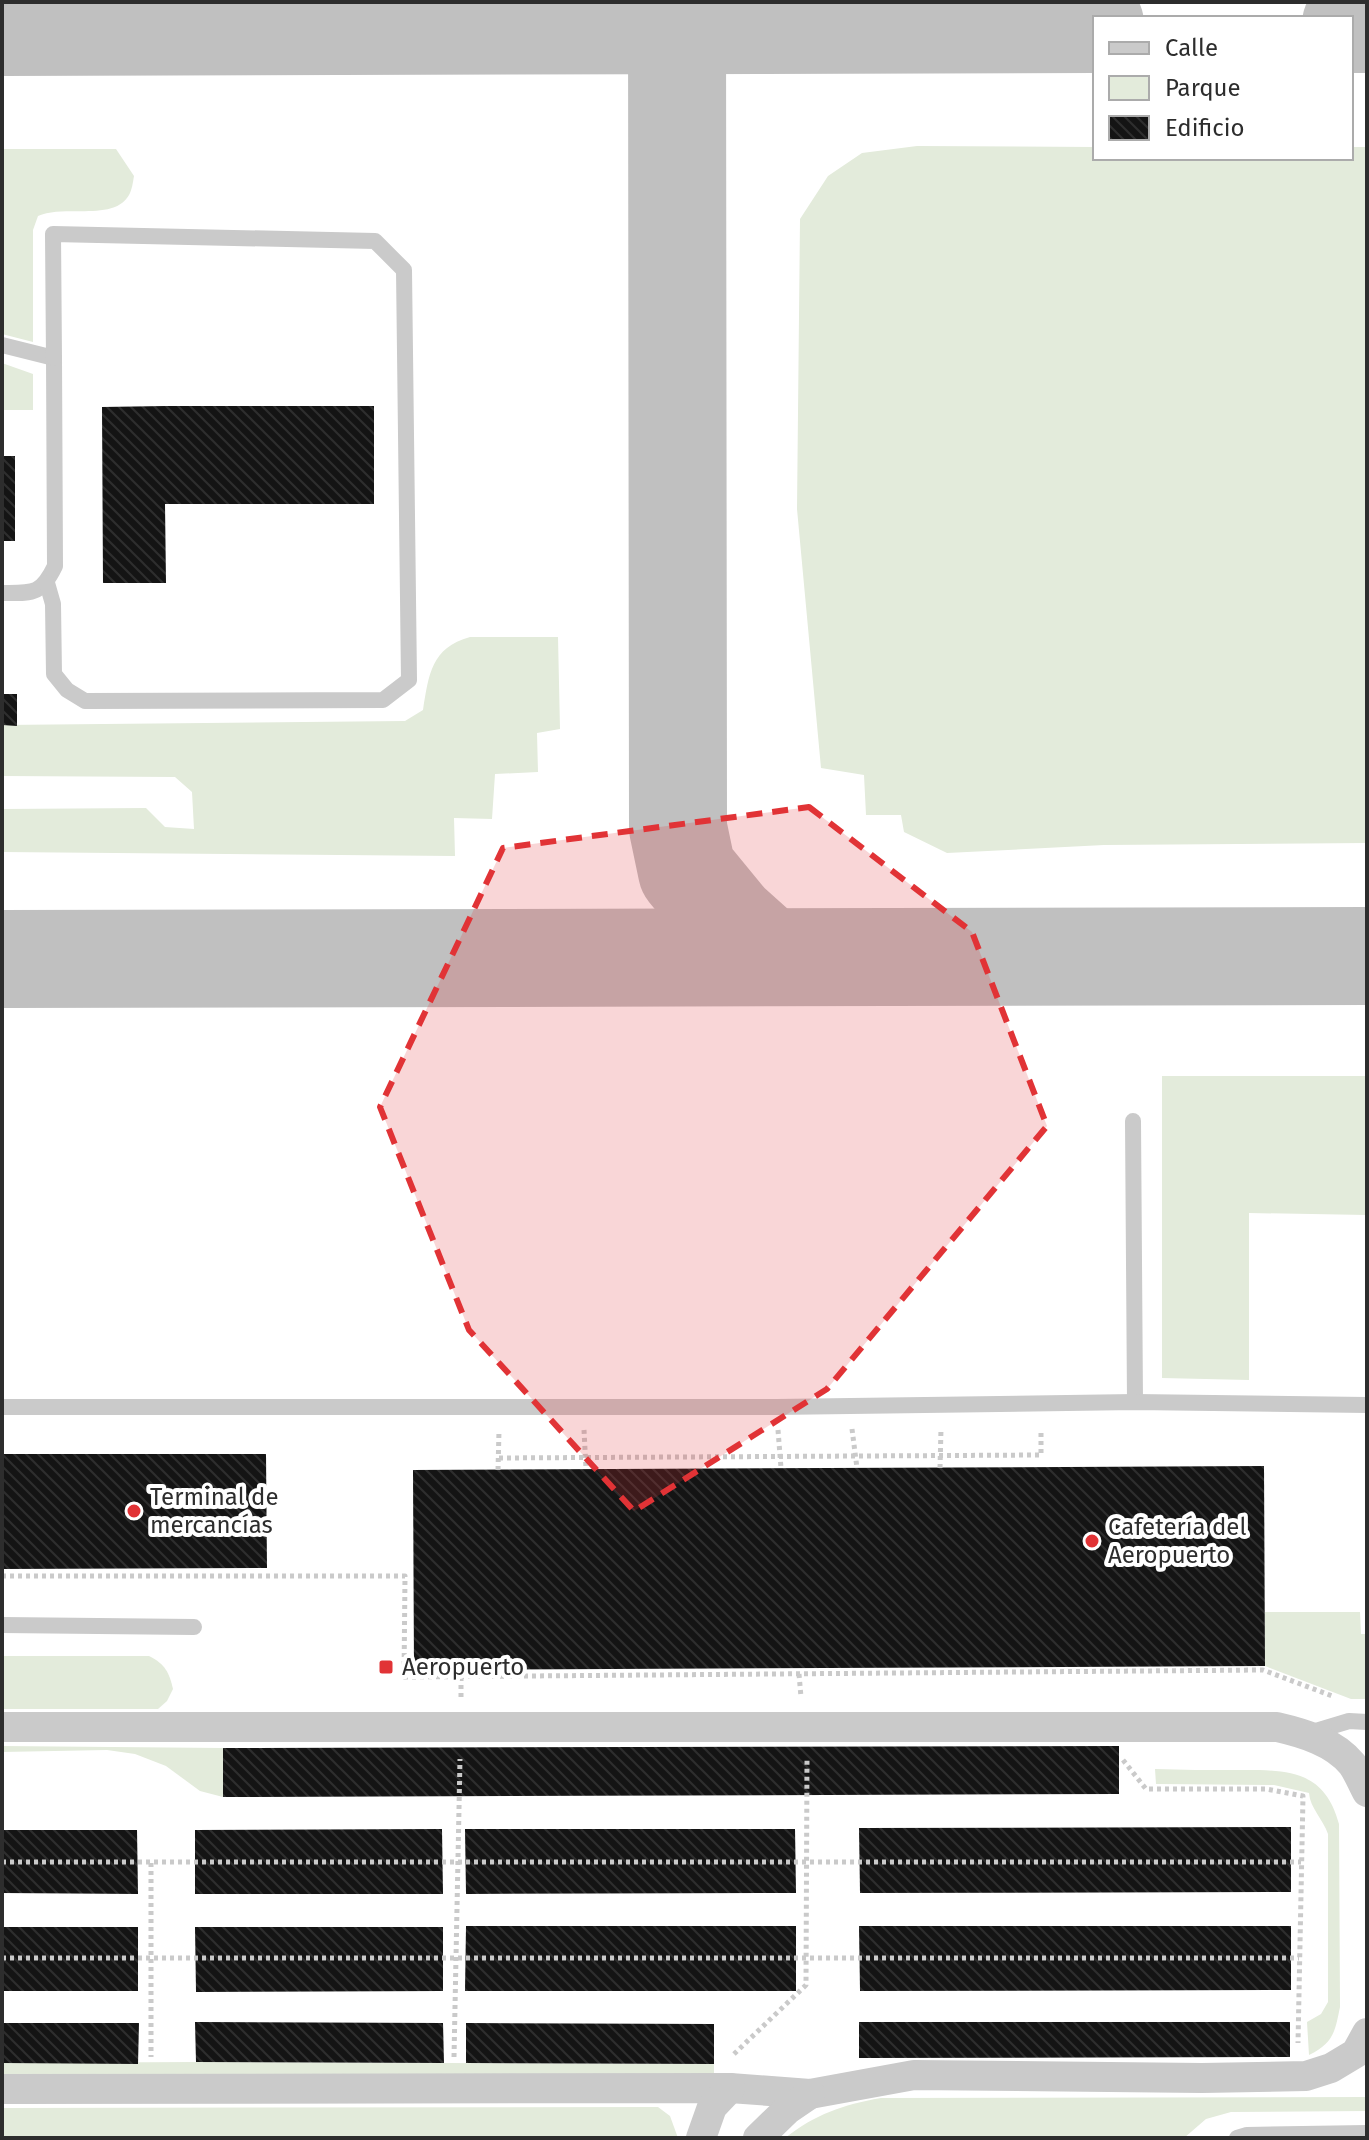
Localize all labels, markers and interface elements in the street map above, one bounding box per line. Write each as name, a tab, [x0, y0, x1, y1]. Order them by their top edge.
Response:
legend	[1093, 16, 1353, 160]
text: Calle	[1165, 34, 1218, 62]
text: Parque	[1165, 74, 1241, 102]
text: Edificio	[1165, 114, 1245, 142]
place label: Terminal de mercancías	[150, 1483, 278, 1539]
marker: Terminal de mercancías	[125, 1502, 143, 1520]
place label: Cafetería del Aeropuerto	[1108, 1513, 1246, 1569]
marker: Cafetería del Aeropuerto	[1083, 1532, 1101, 1550]
place label: Aeropuerto	[402, 1653, 524, 1681]
marker: Aeropuerto	[377, 1658, 395, 1676]

